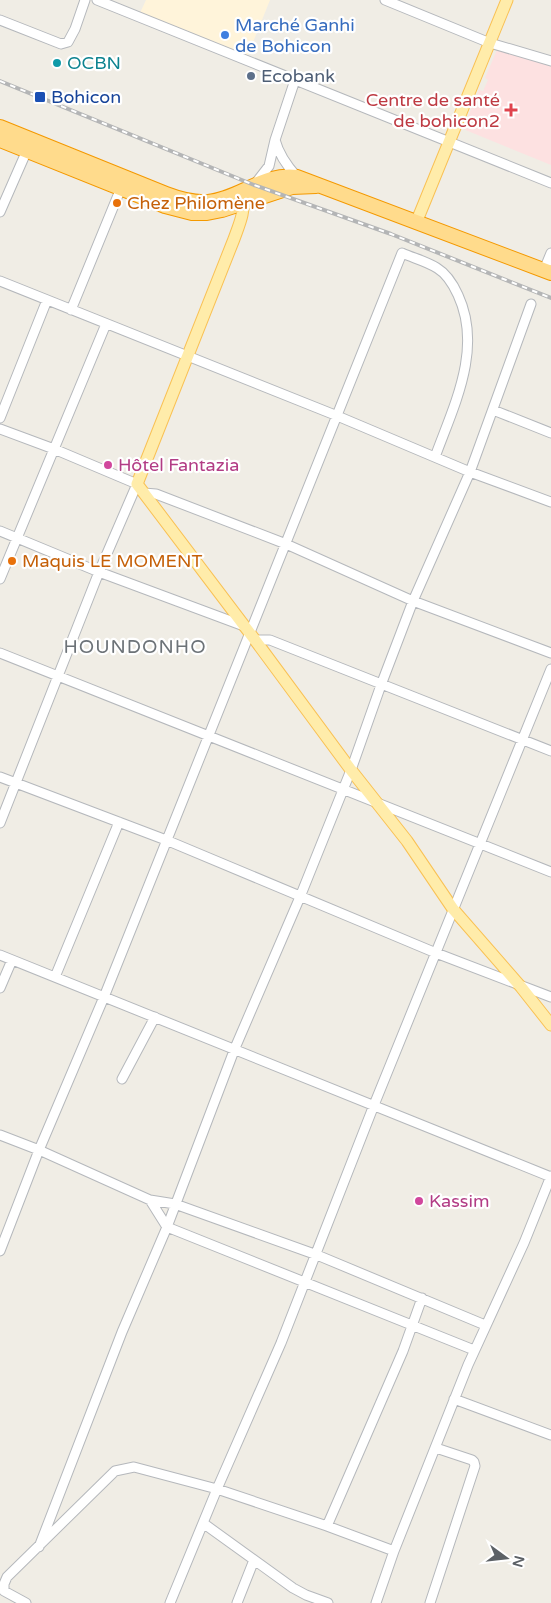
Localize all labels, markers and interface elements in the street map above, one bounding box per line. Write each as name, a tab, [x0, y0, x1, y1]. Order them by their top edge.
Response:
place label: Marché Ganhi de Bohicon	[235, 14, 355, 57]
marker: Marché Ganhi de Bohicon	[219, 29, 231, 41]
place label: OCBN	[67, 52, 121, 74]
marker: OCBN	[51, 57, 63, 69]
place label: Ecobank	[261, 65, 335, 87]
marker: Ecobank	[245, 70, 257, 82]
place label: Bohicon	[51, 86, 121, 108]
place label: Centre de santé de bohicon2	[366, 89, 500, 132]
marker: Bohicon	[33, 90, 47, 104]
marker: Centre de santé de bohicon2	[504, 103, 518, 117]
place label: Chez Philomène	[127, 192, 265, 214]
marker: Chez Philomène	[111, 197, 123, 209]
place label: Hôtel Fantazia	[118, 454, 239, 476]
marker: Hôtel Fantazia	[102, 459, 114, 471]
place label: Maquis LE MOMENT	[22, 550, 202, 572]
marker: Maquis LE MOMENT	[6, 555, 18, 567]
district label: HOUNDONHO	[63, 636, 207, 658]
place label: Kassim	[429, 1190, 489, 1212]
marker: Kassim	[413, 1195, 425, 1207]
north arrow	[481, 1533, 531, 1583]
text: N	[508, 1554, 528, 1569]

